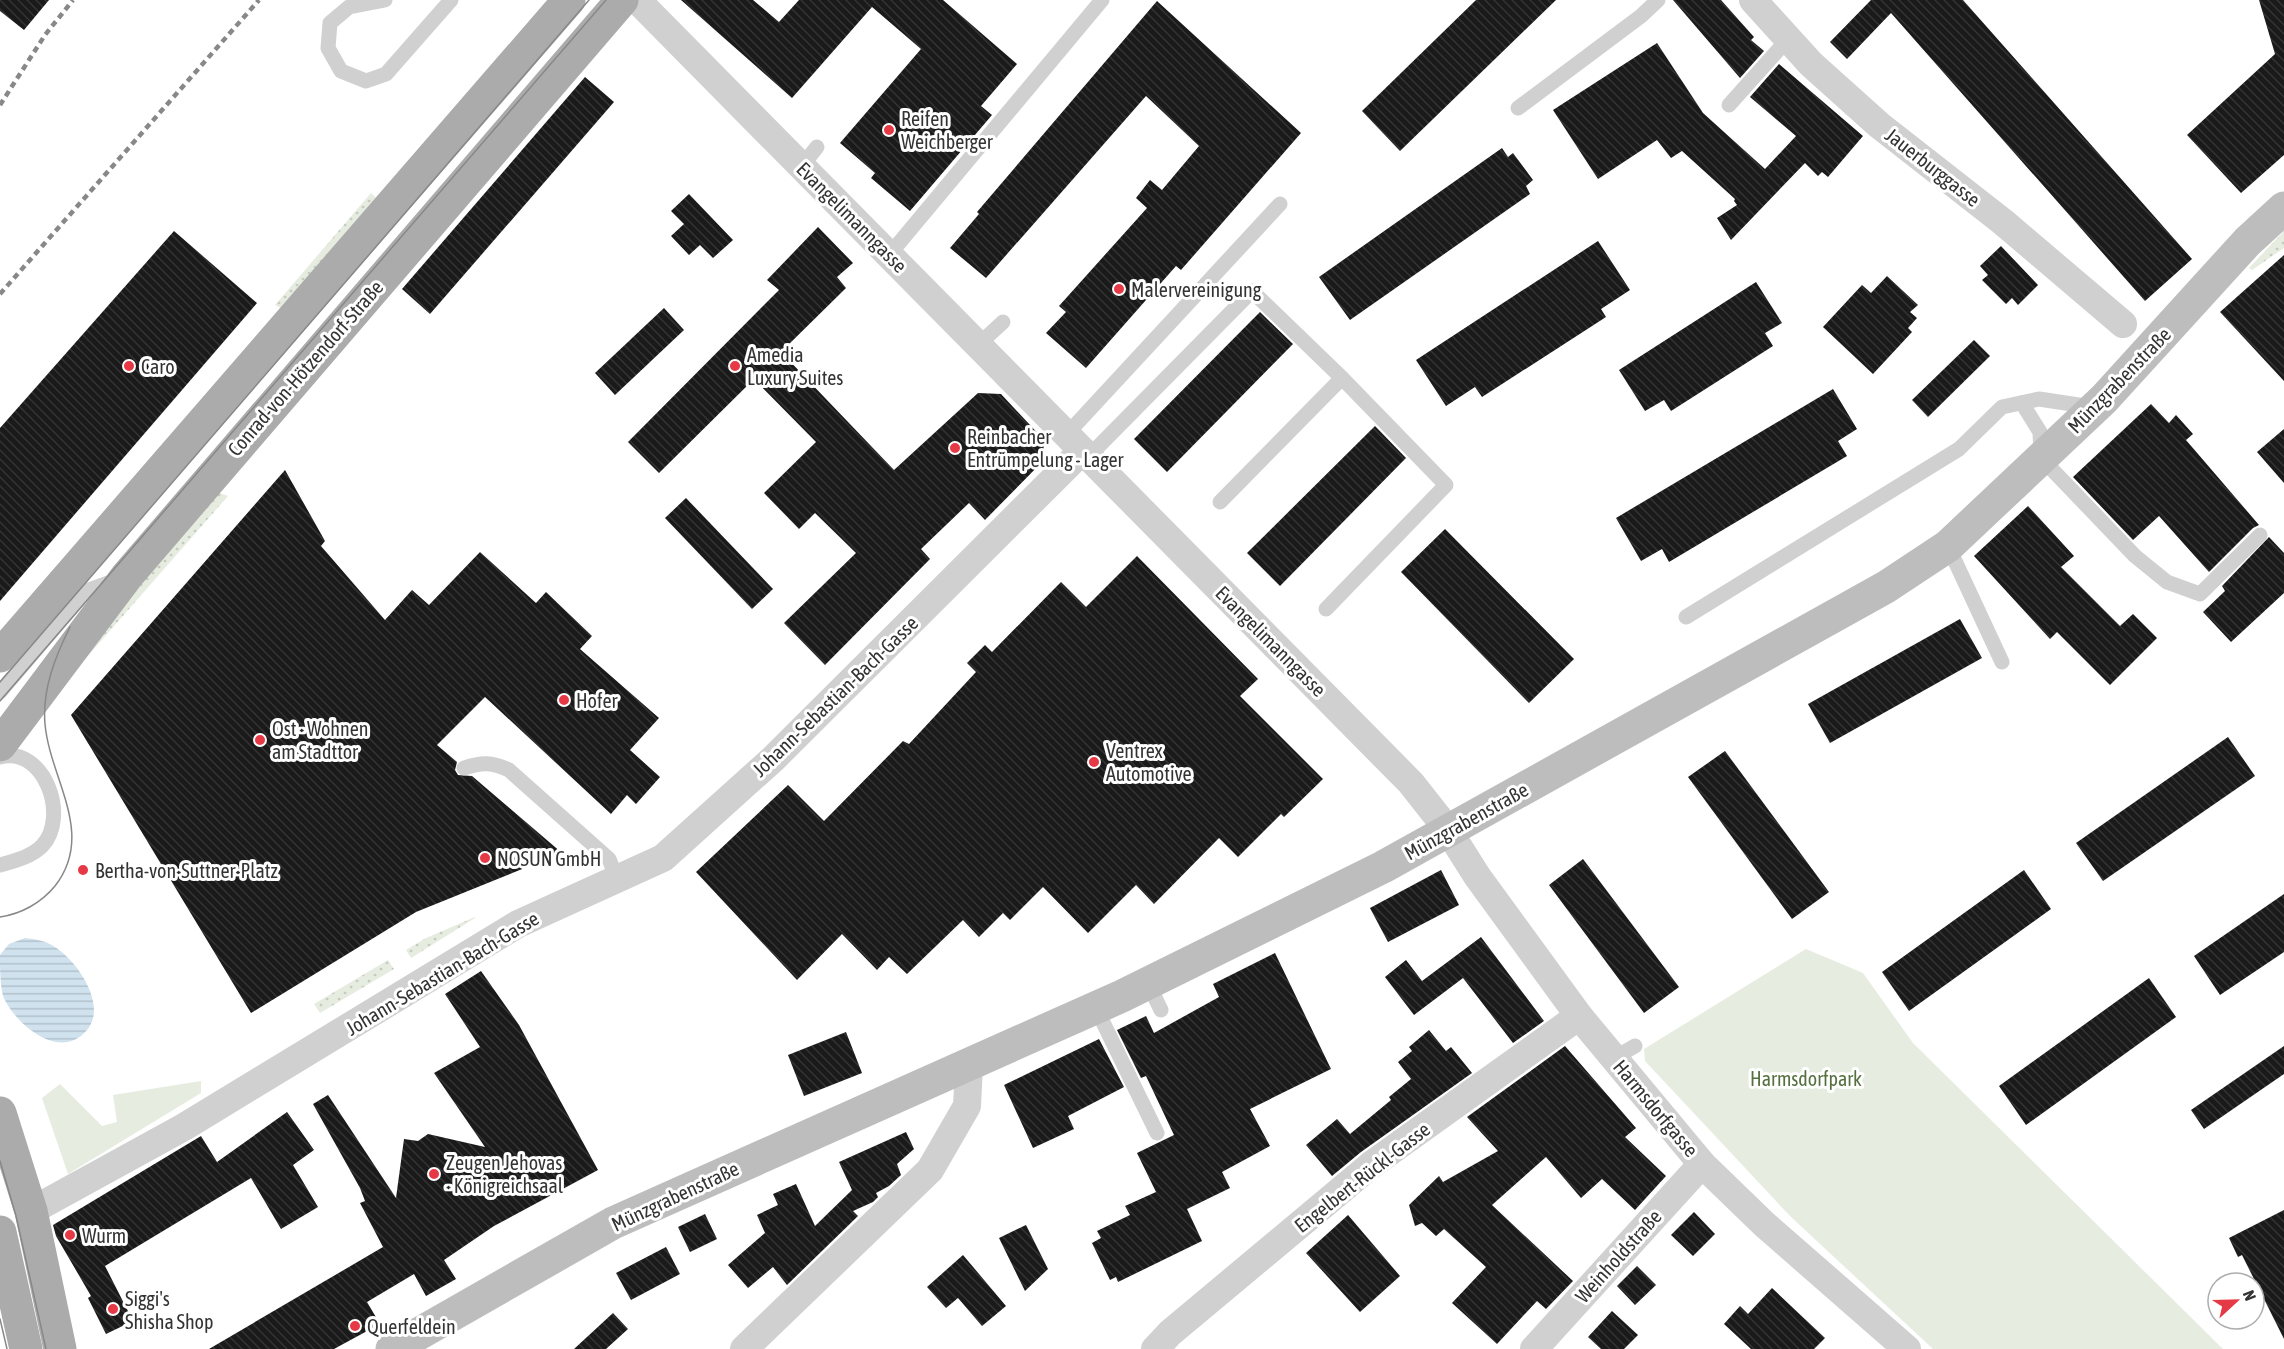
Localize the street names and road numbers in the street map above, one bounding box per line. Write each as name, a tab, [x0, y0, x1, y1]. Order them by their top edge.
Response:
street label: Jauerburggasse	[1881, 123, 1985, 211]
street label: Evangelimanngasse	[792, 157, 912, 277]
street label: Conrad-von-Hötzendorf-Straße	[223, 276, 387, 460]
street label: Münzgrabenstraße	[2063, 322, 2175, 438]
street label: Evangelimanngasse	[1211, 581, 1331, 701]
street label: Johann-Sebastian-Bach-Gasse	[748, 611, 922, 781]
street label: Münzgrabenstraße	[1400, 778, 1532, 864]
street label: Johann-Sebastian-Bach-Gasse	[341, 906, 543, 1040]
street label: Harmsdorfgasse	[1609, 1055, 1703, 1161]
street label: Engelbert-Rückl-Gasse	[1290, 1117, 1434, 1237]
street label: Münzgrabenstraße	[608, 1156, 742, 1236]
street label: Weinholdstraße	[1570, 1205, 1666, 1307]

